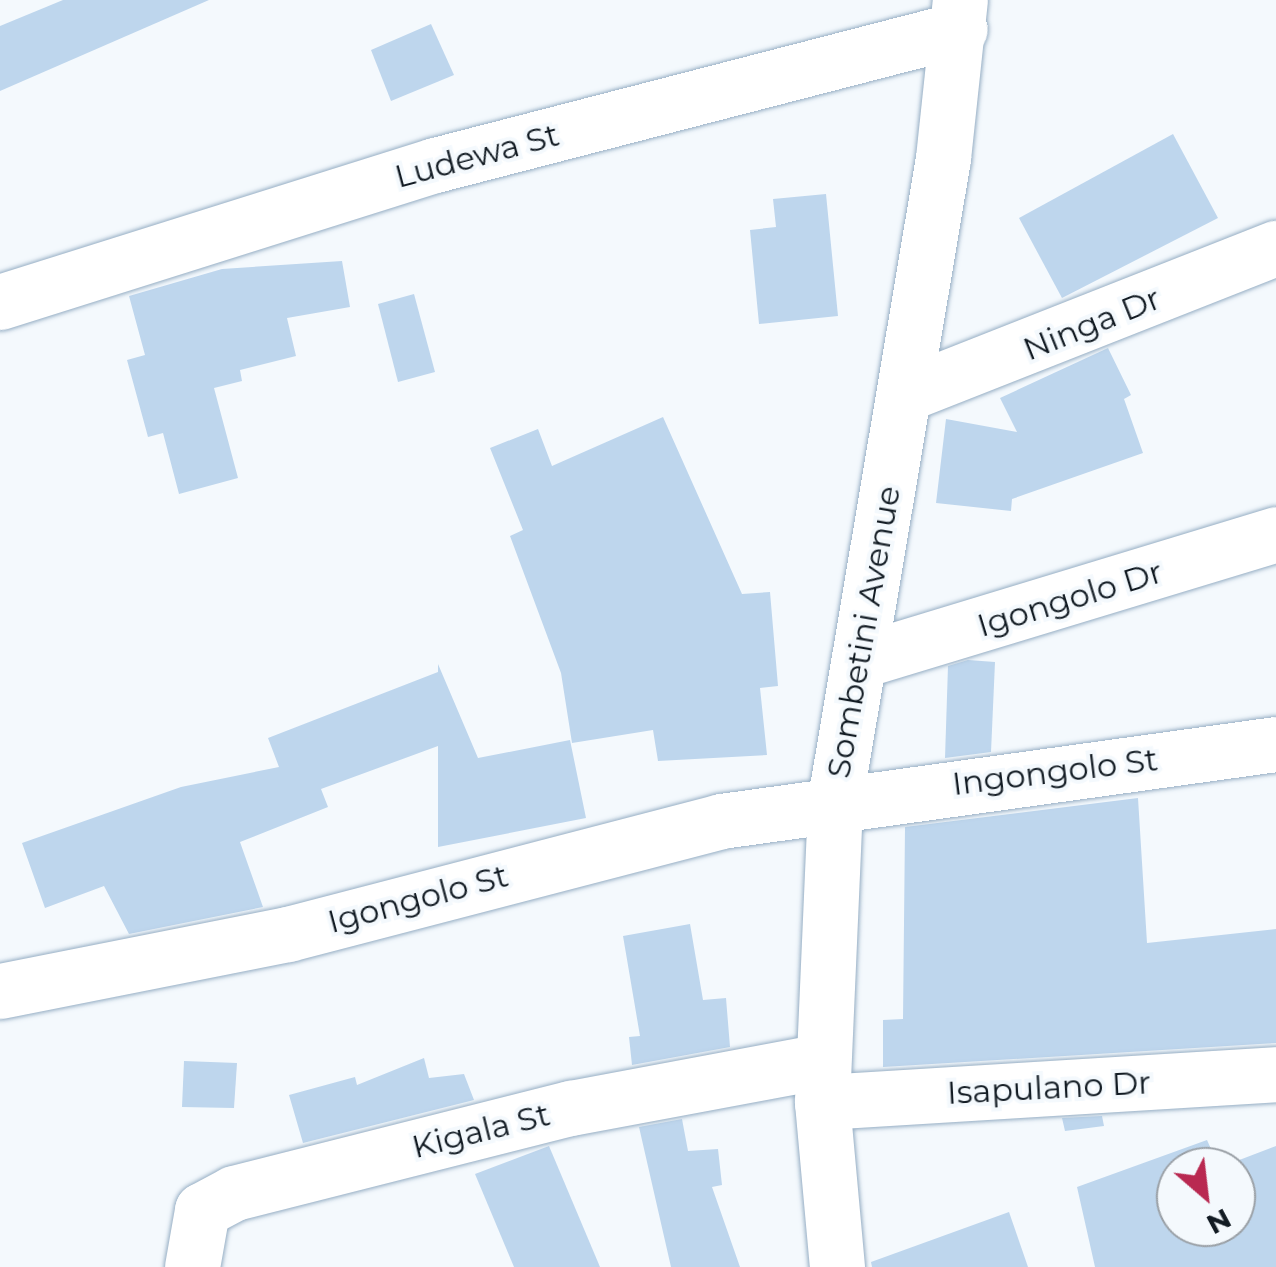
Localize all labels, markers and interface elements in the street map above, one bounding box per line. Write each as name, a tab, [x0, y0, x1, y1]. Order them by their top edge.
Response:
street label: Ludewa St	[391, 116, 563, 196]
street label: Ninga Dr	[1018, 279, 1166, 369]
street label: Sombetini Avenue	[819, 483, 909, 781]
street label: Igongolo Dr	[973, 553, 1167, 645]
street label: Ingongolo St	[950, 740, 1160, 804]
street label: Igongolo St	[324, 857, 512, 941]
street label: Isapulano Dr	[946, 1063, 1152, 1113]
street label: Kigala St	[408, 1095, 554, 1167]
north arrow	[1156, 1147, 1256, 1247]
text: N	[1201, 1201, 1237, 1242]

